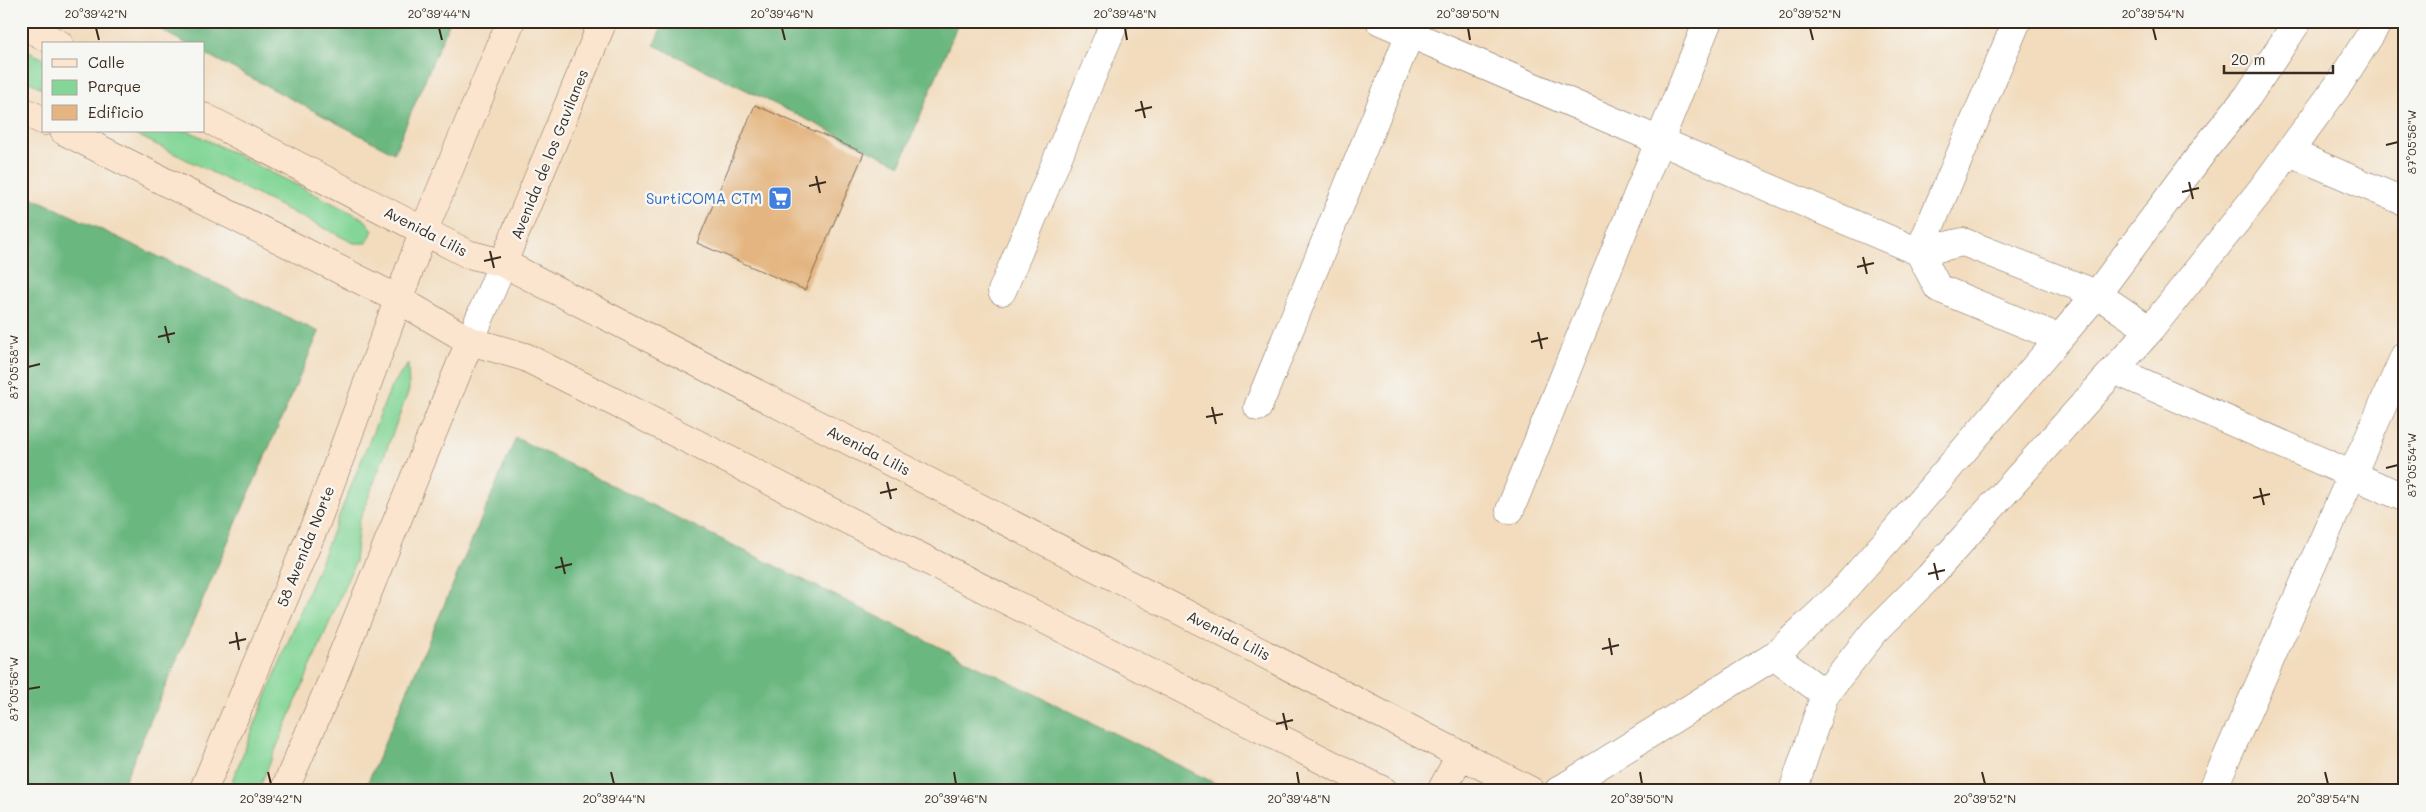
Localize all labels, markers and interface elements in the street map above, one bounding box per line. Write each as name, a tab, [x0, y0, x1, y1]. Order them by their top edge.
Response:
text: 20°39'42"N	[65, 5, 127, 21]
text: 20°39'44"N	[408, 5, 470, 21]
text: 20°39'46"N	[751, 5, 813, 21]
text: 20°39'48"N	[1094, 5, 1156, 21]
text: 20°39'50"N	[1437, 5, 1499, 21]
text: 20°39'52"N	[1779, 5, 1841, 21]
text: 20°39'54"N	[2122, 5, 2184, 21]
legend	[42, 42, 205, 132]
scale bar	[2224, 42, 2332, 74]
text: 20 m	[2231, 49, 2265, 69]
text: Calle	[88, 52, 125, 72]
street label: Avenida de los Gavilanes	[506, 66, 592, 242]
text: Parque	[88, 76, 141, 96]
text: Edificio	[88, 102, 144, 122]
text: 87°05'56"W	[2403, 110, 2419, 174]
supermarket icon: SurtiCOMA CTM	[767, 185, 793, 211]
place label: SurtiCOMA CTM	[646, 188, 762, 208]
street label: Avenida Lilis	[381, 201, 471, 261]
text: 87°05'58"W	[5, 335, 21, 399]
street label: Avenida Lilis	[824, 420, 914, 480]
text: 87°05'54"W	[2403, 433, 2419, 497]
street label: 58 Avenida Norte	[272, 483, 338, 609]
street label: Avenida Lilis	[1184, 605, 1274, 665]
text: 87°05'56"W	[5, 657, 21, 721]
text: 20°39'42"N	[240, 790, 302, 806]
text: 20°39'44"N	[583, 790, 645, 806]
text: 20°39'46"N	[925, 790, 987, 806]
text: 20°39'48"N	[1268, 790, 1330, 806]
text: 20°39'50"N	[1611, 790, 1673, 806]
text: 20°39'52"N	[1954, 790, 2016, 806]
text: 20°39'54"N	[2297, 790, 2359, 806]

